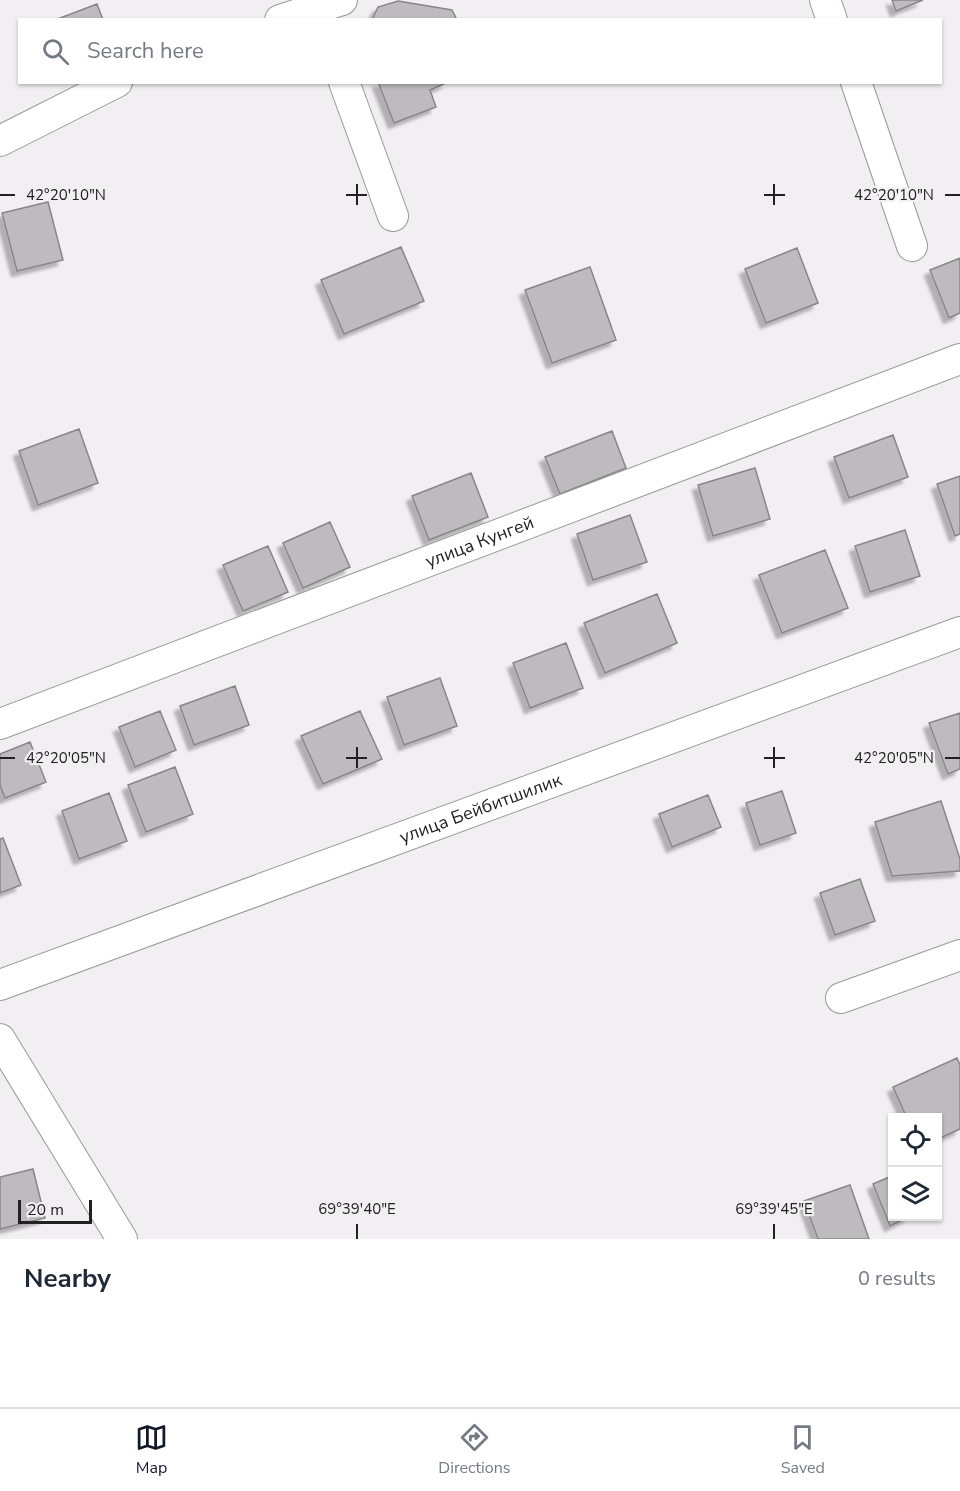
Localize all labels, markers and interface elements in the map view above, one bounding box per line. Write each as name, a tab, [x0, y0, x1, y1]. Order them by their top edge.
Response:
search box	[18, 18, 942, 84]
icon: search	[39, 35, 72, 68]
text: Search here	[87, 36, 204, 66]
text: 42°20'10"N	[26, 185, 106, 205]
text: 42°20'10"N	[854, 185, 934, 205]
street label: улица Кунгей	[422, 510, 537, 573]
text: 42°20'05"N	[26, 748, 106, 768]
text: 42°20'05"N	[854, 748, 934, 768]
street label: улица Бейбитшилик	[396, 767, 565, 849]
map controls	[888, 1113, 942, 1221]
button: locate	[888, 1113, 942, 1167]
button: layers	[888, 1167, 942, 1221]
scale bar	[18, 1197, 92, 1224]
text: 20 m	[27, 1199, 64, 1221]
text: 69°39'40"E	[318, 1199, 396, 1219]
text: 69°39'45"E	[735, 1199, 813, 1219]
text: Nearby	[24, 1261, 111, 1296]
text: 0 results	[858, 1265, 936, 1292]
tab: Map	[135, 1421, 168, 1479]
tab: Directions	[438, 1421, 510, 1479]
tab: Saved	[781, 1421, 825, 1479]

